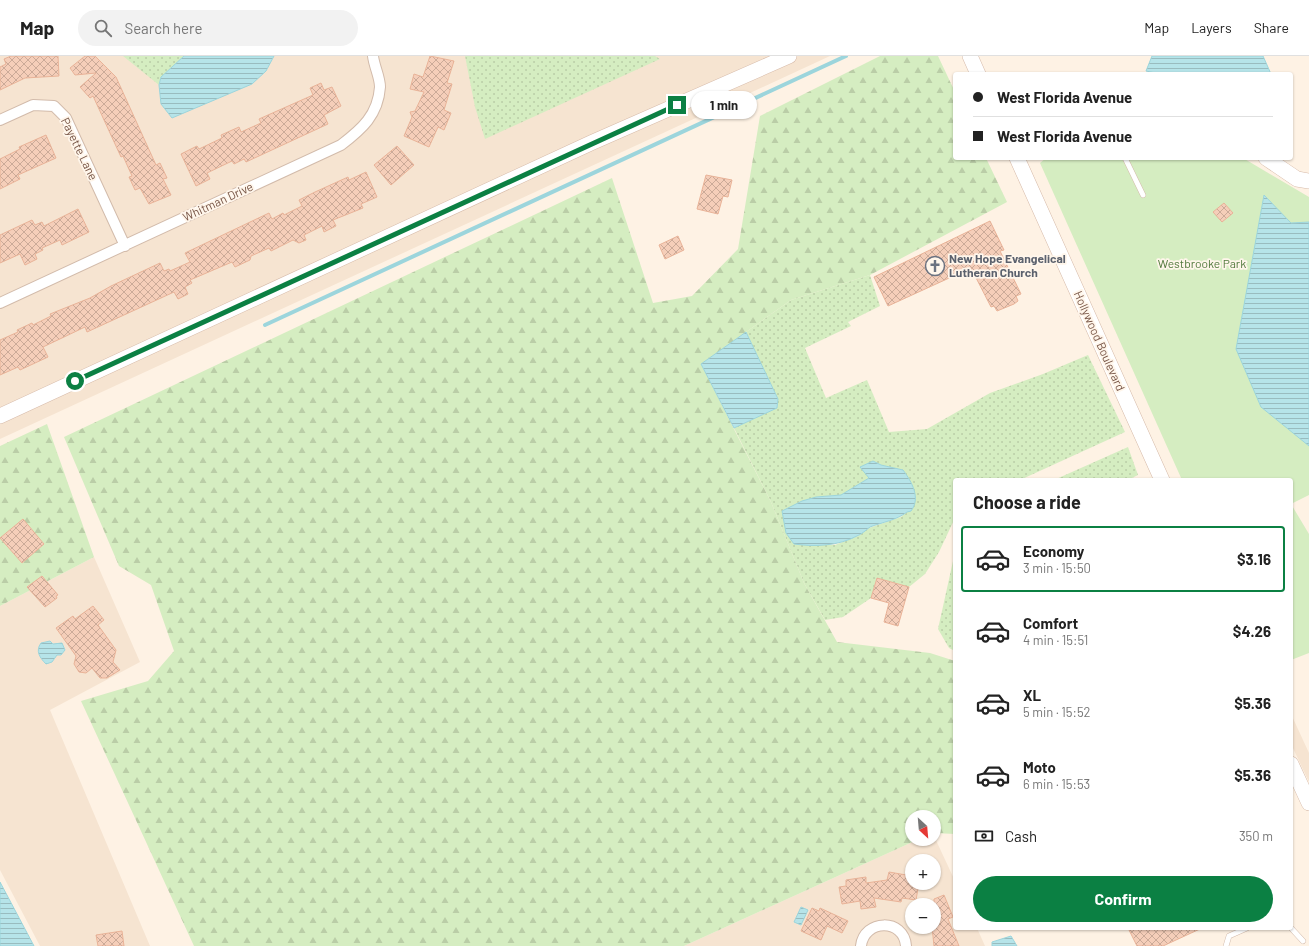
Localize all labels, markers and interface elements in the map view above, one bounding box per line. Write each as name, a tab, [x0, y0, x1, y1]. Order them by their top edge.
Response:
search box	[78, 10, 358, 46]
text: Map	[20, 16, 54, 39]
icon: search	[92, 17, 114, 39]
text: Search here	[124, 19, 202, 37]
text: Map	[1144, 19, 1169, 36]
text: Layers	[1191, 19, 1232, 36]
text: Share	[1254, 19, 1289, 36]
text: West Florida Avenue	[997, 88, 1132, 106]
callout: 1 min	[691, 91, 757, 119]
route end	[668, 96, 686, 114]
text: 1 min	[710, 97, 738, 113]
street label: Payette Lane	[59, 115, 101, 182]
text: West Florida Avenue	[997, 127, 1132, 145]
street label: Whitman Drive	[180, 179, 255, 224]
place label: New Hope Evangelical Lutheran Church	[949, 251, 1066, 279]
church icon: New Hope Evangelical Lutheran Church	[924, 255, 946, 277]
park label: Westbrooke Park	[1158, 256, 1246, 270]
street label: Hollywood Boulevard	[1072, 288, 1128, 393]
route start	[66, 372, 84, 390]
text: Choose a ride	[973, 491, 1081, 513]
icon: car	[975, 541, 1011, 577]
text: Economy	[1023, 542, 1084, 560]
text: $3.16	[1237, 550, 1271, 568]
text: 3 min · 15:50	[1023, 560, 1091, 576]
icon: car	[975, 613, 1011, 649]
text: Comfort	[1023, 614, 1078, 632]
text: $4.26	[1233, 622, 1271, 640]
text: 4 min · 15:51	[1023, 632, 1088, 648]
icon: car	[975, 685, 1011, 721]
text: XL	[1023, 686, 1041, 704]
text: $5.36	[1234, 694, 1271, 712]
text: 5 min · 15:52	[1023, 704, 1091, 720]
icon: car	[975, 757, 1011, 793]
text: Moto	[1023, 758, 1056, 776]
text: $5.36	[1234, 766, 1271, 784]
text: 6 min · 15:53	[1023, 776, 1090, 792]
north arrow	[905, 810, 941, 846]
map controls	[905, 810, 941, 934]
icon: cash	[973, 825, 995, 847]
text: Cash	[1005, 827, 1037, 845]
text: 350 m	[1239, 828, 1273, 844]
button: +	[905, 854, 941, 890]
button: Confirm	[973, 876, 1273, 922]
button: −	[905, 898, 941, 934]

